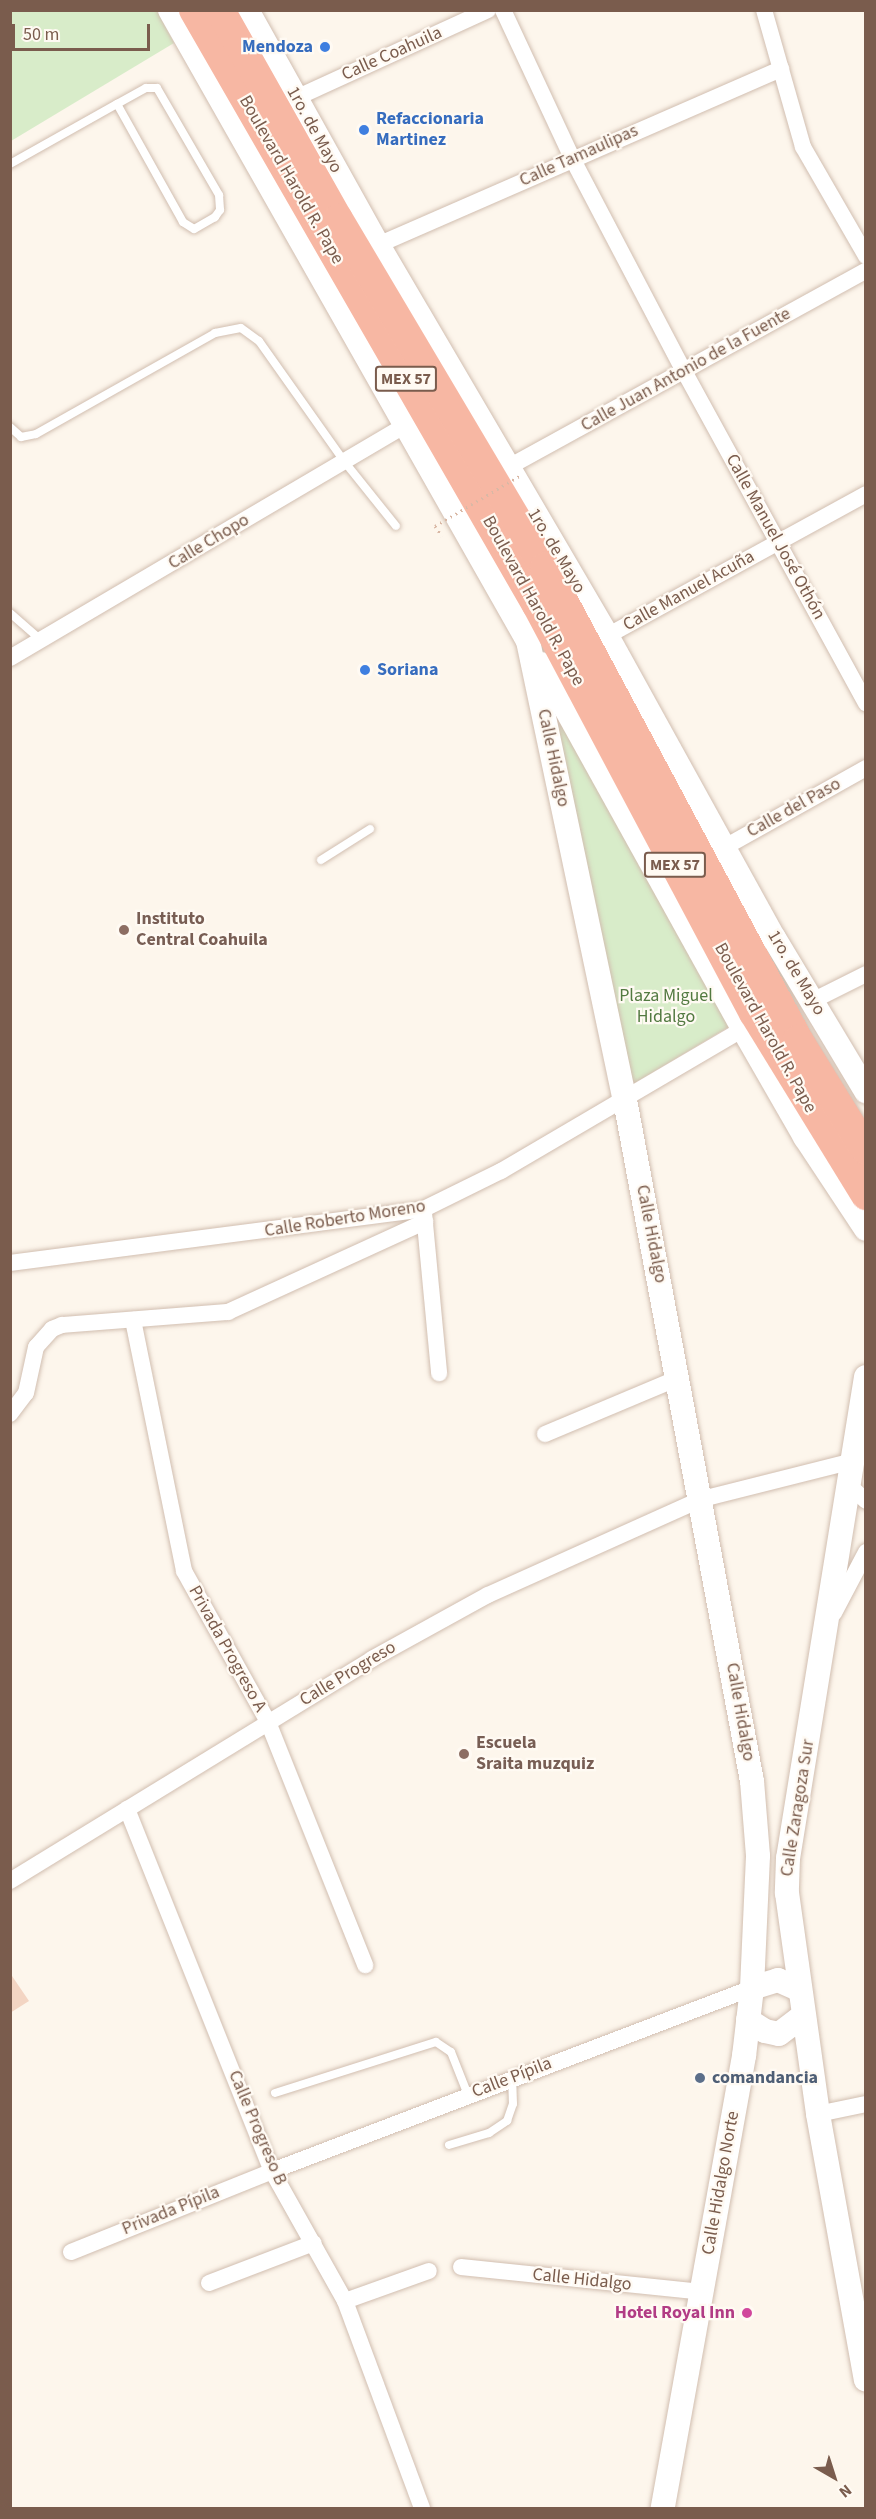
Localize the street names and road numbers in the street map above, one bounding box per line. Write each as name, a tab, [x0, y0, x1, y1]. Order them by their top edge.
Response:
street label: Calle Coahuila	[338, 22, 446, 86]
street label: 1ro. de Mayo	[281, 83, 347, 177]
street label: Boulevard Harold R. Pape	[234, 92, 348, 268]
street label: Calle Tamaulipas	[516, 120, 642, 192]
street label: Calle Juan Antonio de la Fuente	[577, 303, 795, 437]
road number: MEX 57	[374, 366, 438, 392]
street label: Calle Manuel José Othón	[721, 451, 829, 623]
street label: 1ro. de Mayo	[522, 505, 590, 597]
street label: Calle Chopo	[165, 509, 253, 575]
street label: Boulevard Harold R. Pape	[477, 512, 589, 690]
street label: Calle Manuel Acuña	[620, 546, 758, 636]
street label: Calle Hidalgo	[532, 707, 574, 809]
street label: Calle del Paso	[743, 773, 845, 843]
road number: MEX 57	[644, 852, 706, 878]
street label: 1ro. de Mayo	[762, 927, 830, 1019]
street label: Boulevard Harold R. Pape	[709, 939, 821, 1117]
street label: Calle Hidalgo	[631, 1183, 671, 1285]
street label: Calle Roberto Moreno	[263, 1196, 427, 1242]
street label: Privada Progreso A	[183, 1582, 271, 1716]
street label: Calle Progreso	[296, 1637, 400, 1711]
street label: Calle Hidalgo	[721, 1661, 759, 1763]
street label: Calle Zaragoza Sur	[777, 1738, 819, 1878]
street label: Calle Pípila	[469, 2053, 555, 2103]
street label: Calle Progreso B	[223, 2067, 291, 2189]
street label: Calle Hidalgo Norte	[698, 2109, 744, 2257]
street label: Privada Pípila	[119, 2182, 223, 2240]
street label: Calle Hidalgo	[531, 2264, 633, 2296]

